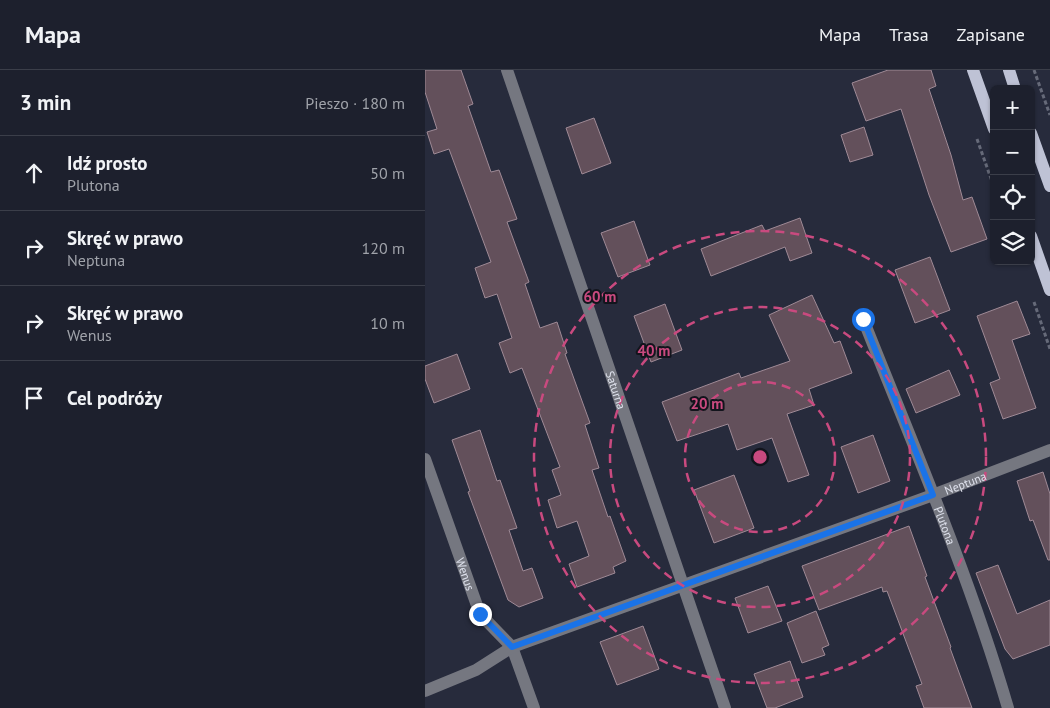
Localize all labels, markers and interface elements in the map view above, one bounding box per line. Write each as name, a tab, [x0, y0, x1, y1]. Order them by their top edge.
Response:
text: Mapa	[25, 19, 81, 50]
text: Mapa	[819, 23, 861, 46]
text: Trasa	[889, 23, 929, 46]
text: Zapisane	[957, 23, 1025, 46]
map controls	[990, 85, 1035, 265]
button: +	[990, 85, 1035, 130]
text: 3 min	[20, 89, 71, 116]
text: Pieszo · 180 m	[305, 93, 405, 113]
button: −	[990, 130, 1035, 175]
text: Idź prosto	[67, 151, 147, 175]
icon: ahead	[20, 159, 48, 187]
text: 50 m	[370, 163, 405, 183]
text: Plutona	[67, 175, 120, 195]
button: locate	[990, 175, 1035, 220]
button: layers	[990, 220, 1035, 265]
text: Skręć w prawo	[67, 226, 183, 250]
icon: right	[20, 234, 48, 262]
text: 120 m	[362, 238, 405, 258]
text: Neptuna	[67, 250, 125, 270]
text: 60 m	[584, 287, 616, 306]
text: Skręć w prawo	[67, 301, 183, 325]
route start	[852, 308, 875, 331]
icon: right	[20, 309, 48, 337]
text: 10 m	[370, 313, 405, 333]
text: Wenus	[67, 325, 112, 345]
text: 40 m	[638, 341, 670, 360]
street label: Saturna	[603, 369, 630, 411]
icon: arrive	[20, 384, 48, 412]
text: Cel podróży	[67, 386, 162, 410]
text: 20 m	[691, 394, 723, 413]
centre of rings	[751, 448, 769, 466]
street label: Neptuna	[942, 468, 988, 497]
street label: Plutona	[931, 504, 959, 546]
street label: Wenus	[453, 556, 478, 592]
route end	[469, 603, 492, 626]

